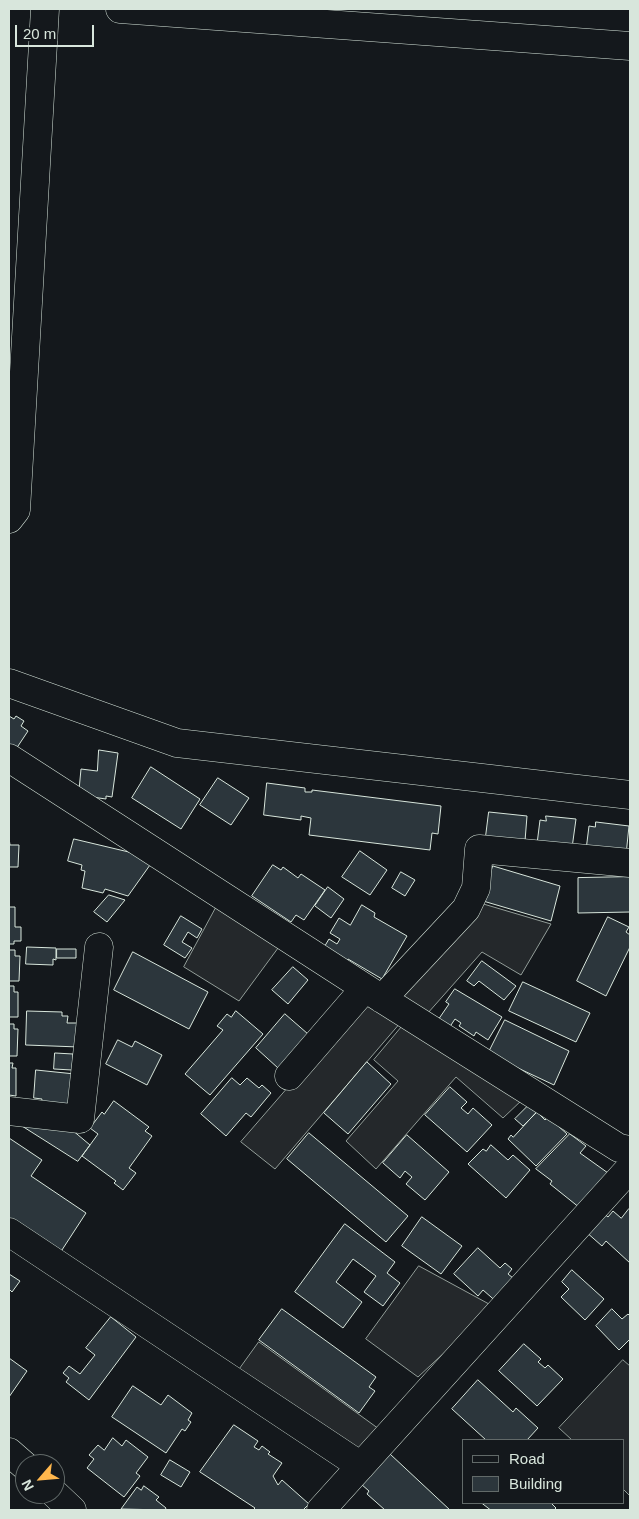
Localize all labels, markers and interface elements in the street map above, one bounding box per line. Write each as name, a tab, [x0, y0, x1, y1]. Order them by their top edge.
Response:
scale bar	[18, 15, 96, 47]
text: 20 m	[23, 25, 56, 42]
legend	[462, 1439, 624, 1504]
text: Road	[509, 1450, 545, 1467]
north arrow	[15, 1454, 65, 1504]
text: Building	[509, 1475, 562, 1492]
text: N	[18, 1477, 37, 1493]

